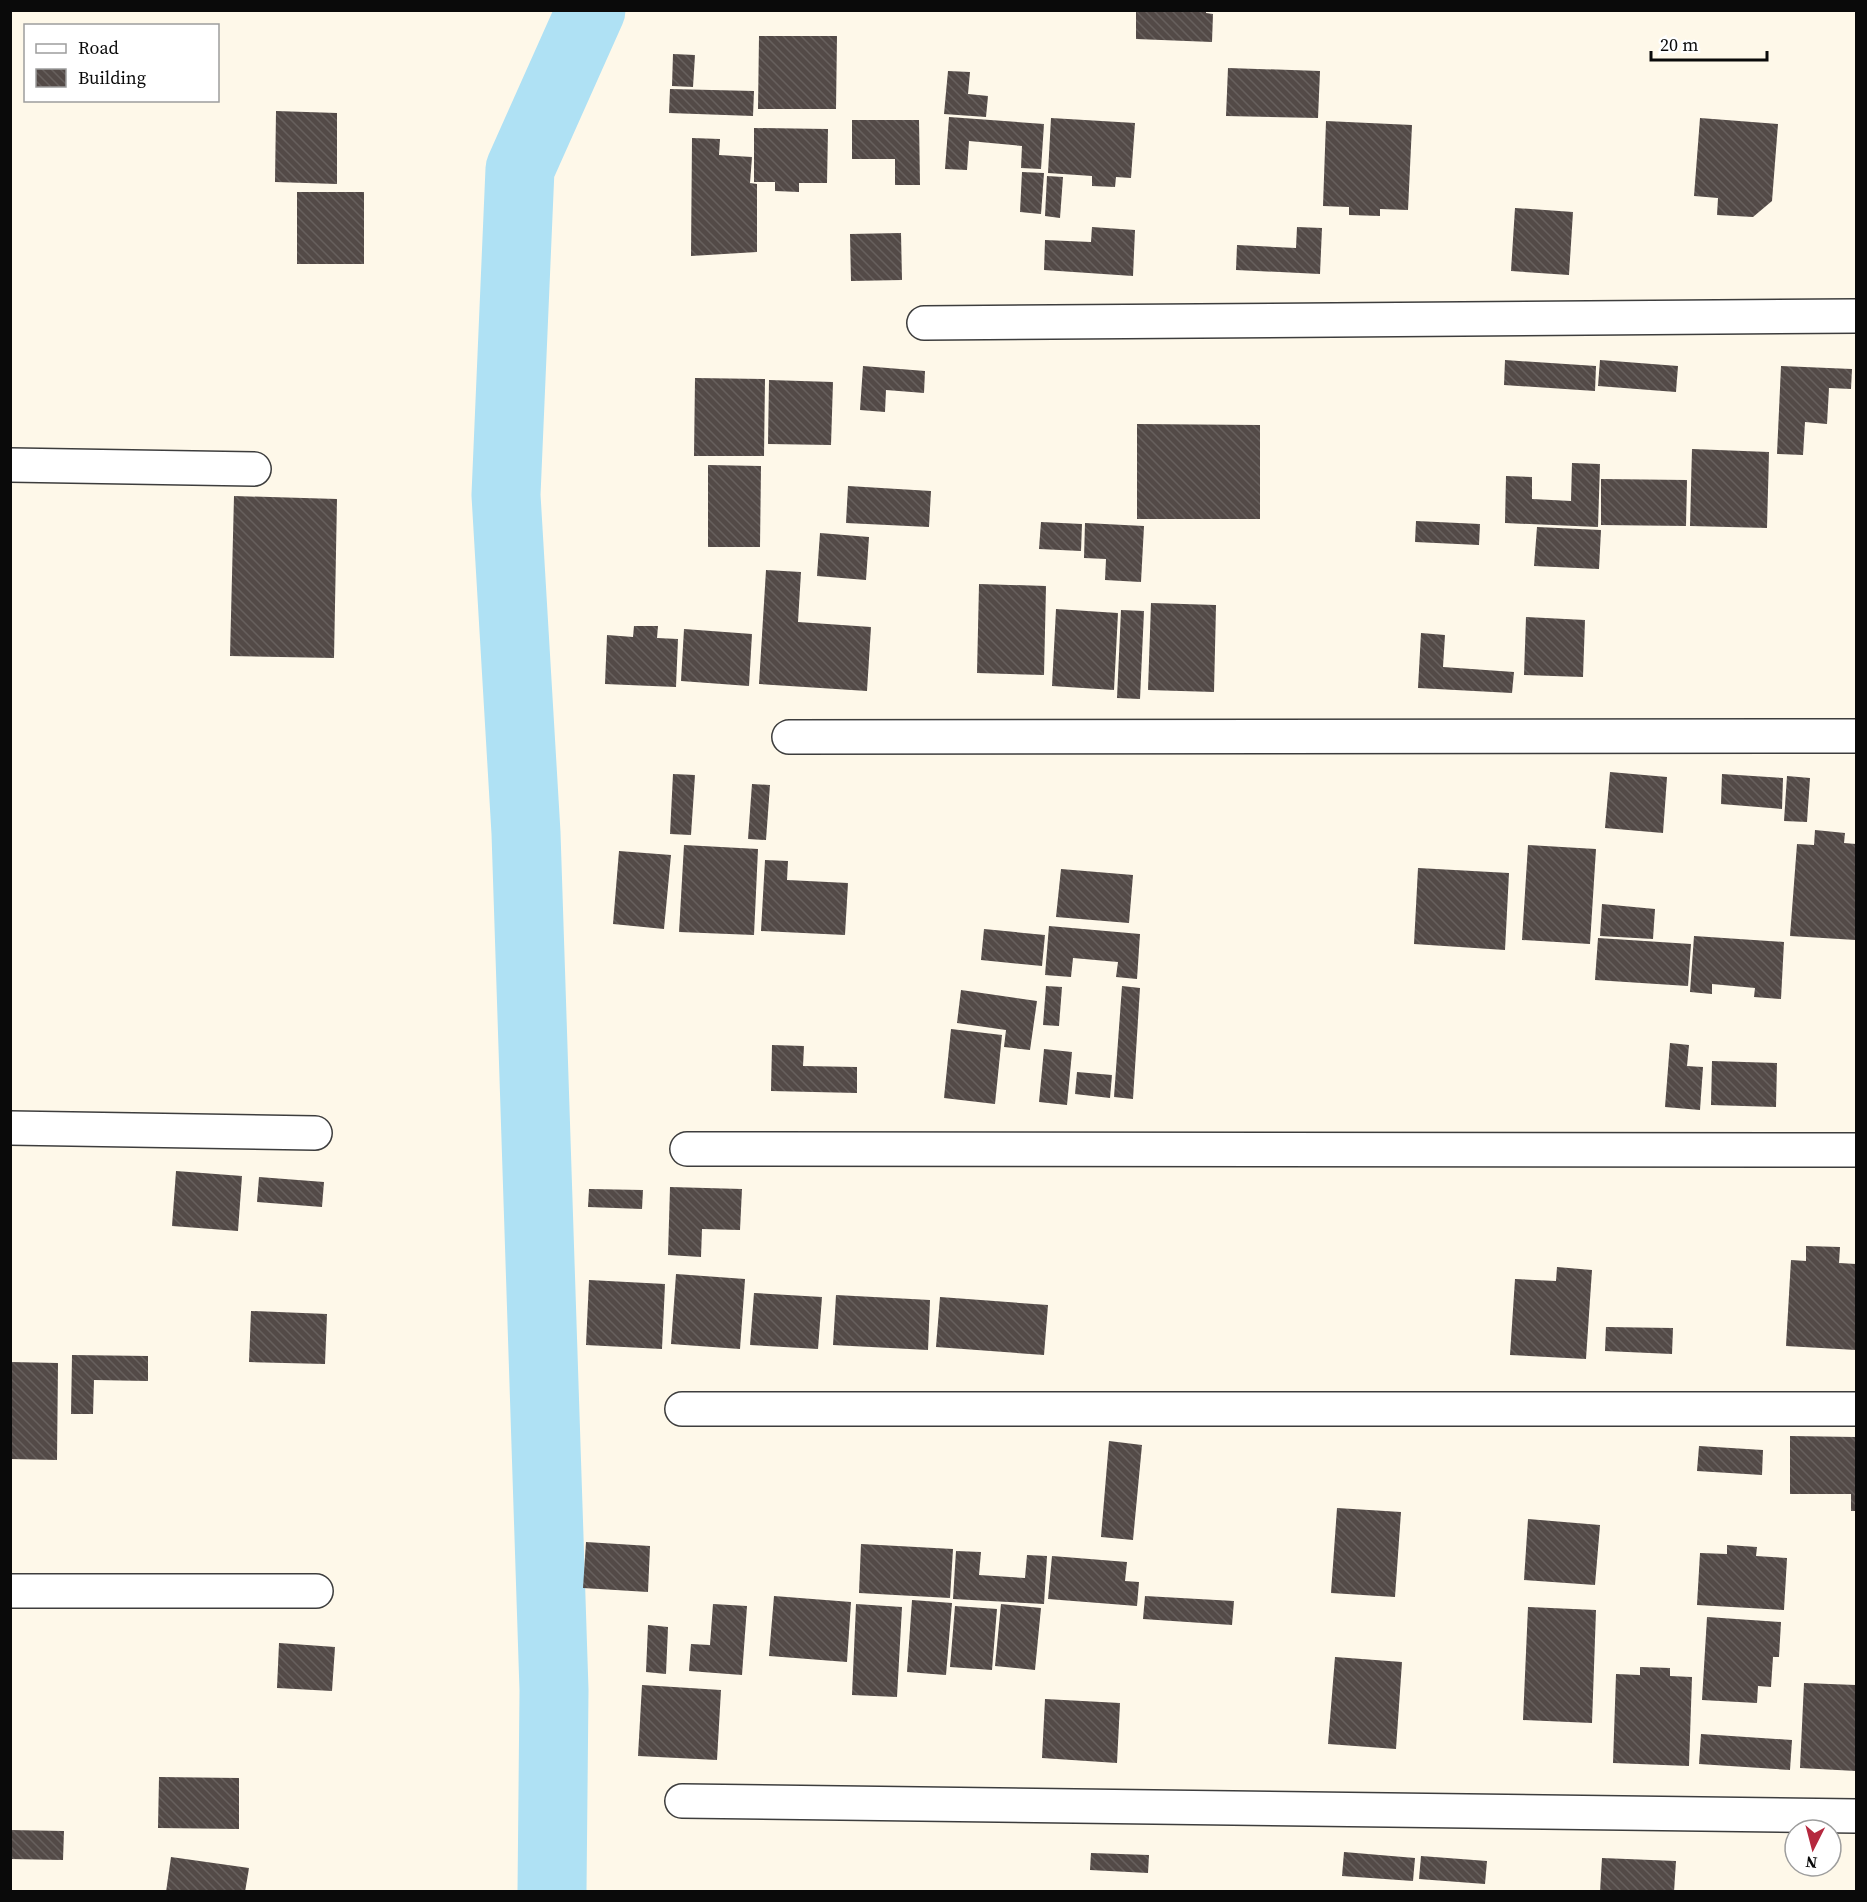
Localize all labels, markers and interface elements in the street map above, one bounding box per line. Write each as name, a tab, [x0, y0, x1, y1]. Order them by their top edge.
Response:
legend	[24, 24, 219, 102]
scale bar	[1651, 24, 1766, 62]
text: 20 m	[1660, 32, 1698, 57]
text: Road	[78, 35, 119, 60]
text: Building	[78, 65, 146, 90]
north arrow	[1783, 1818, 1843, 1878]
text: N	[1804, 1851, 1818, 1874]

